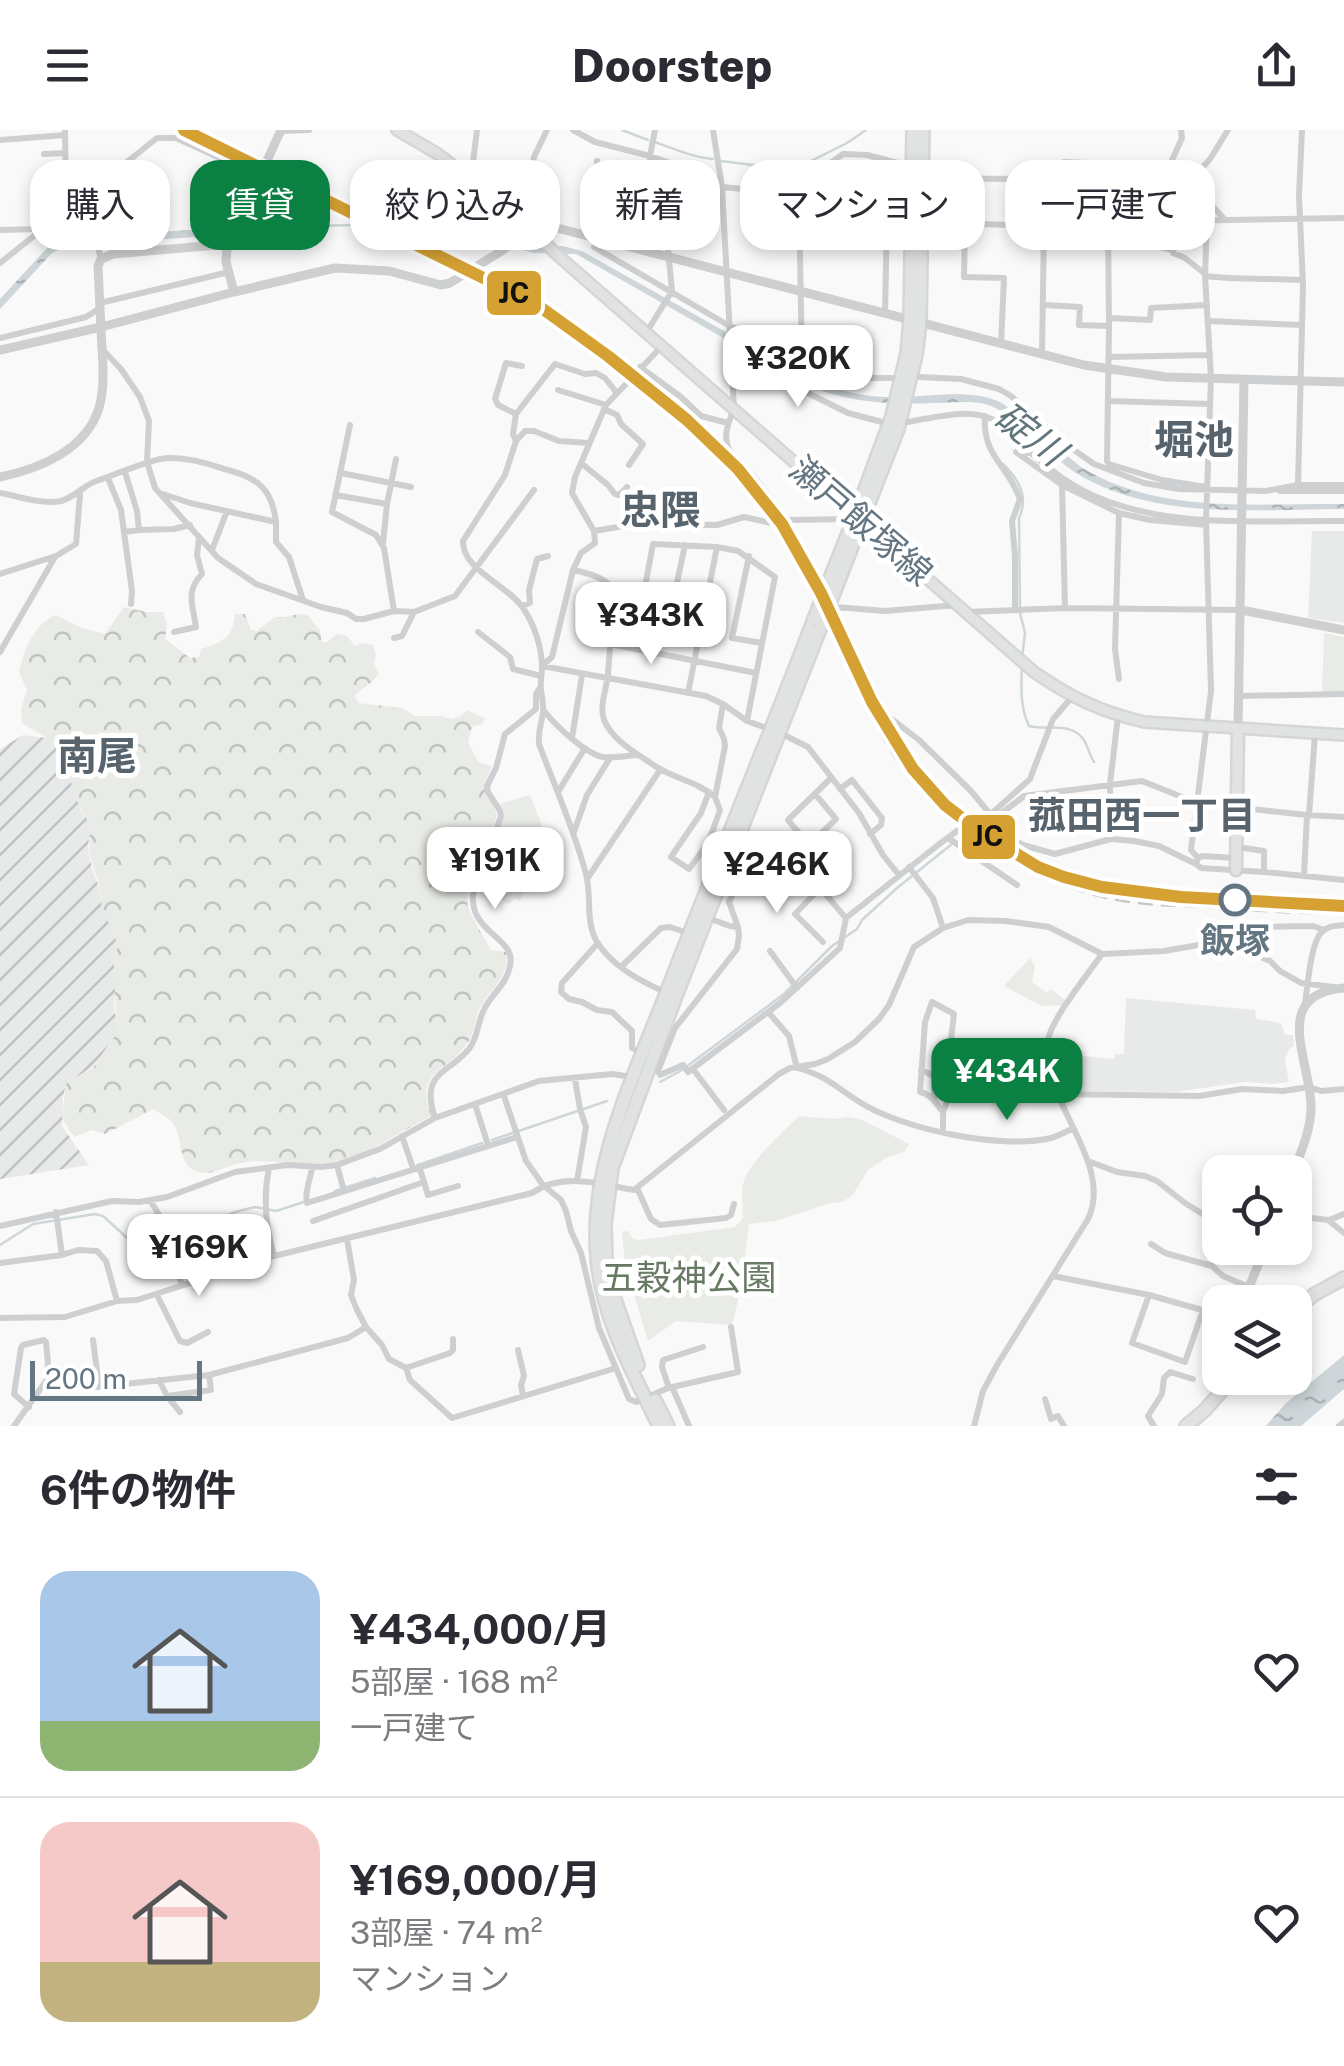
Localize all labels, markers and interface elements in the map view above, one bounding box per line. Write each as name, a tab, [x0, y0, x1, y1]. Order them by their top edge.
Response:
icon: menu	[40, 38, 95, 93]
icon: share	[1249, 38, 1304, 93]
text: Doorstep	[572, 39, 772, 92]
chip: 購入	[30, 160, 170, 250]
chip: 賃貸	[190, 160, 330, 250]
chip: 絞り込み	[350, 160, 560, 250]
chip: 新着	[580, 160, 720, 250]
chip: マンション	[740, 160, 985, 250]
chip: 一戸建て	[1005, 160, 1215, 250]
line badge: JC	[485, 269, 543, 317]
text: JC	[498, 276, 530, 309]
pin: ¥320K	[728, 325, 868, 410]
text: ¥320K	[745, 339, 851, 376]
water label: 碇川	[986, 393, 1077, 477]
district label: 堀池	[1154, 416, 1234, 463]
street label: 瀬戸飯塚線	[782, 448, 941, 594]
district label: 忠隈	[620, 486, 700, 533]
pin: ¥343K	[581, 582, 721, 667]
text: ¥343K	[597, 596, 705, 633]
district label: 南尾	[57, 732, 137, 779]
district label: 菰田西一丁目	[1028, 793, 1256, 838]
line badge: JC	[960, 813, 1017, 861]
text: JC	[972, 819, 1004, 852]
pin: ¥191K	[425, 827, 565, 912]
pin: ¥246K	[707, 831, 847, 916]
text: ¥191K	[449, 841, 541, 878]
text: ¥246K	[724, 845, 830, 882]
marker: 飯塚	[1220, 885, 1250, 915]
place label: 飯塚	[1200, 920, 1270, 961]
pin: ¥434K	[937, 1038, 1077, 1123]
text: ¥434K	[953, 1052, 1061, 1089]
map controls	[1202, 1155, 1312, 1395]
button: locate	[1202, 1155, 1312, 1265]
pin: ¥169K	[129, 1214, 269, 1299]
text: ¥169K	[149, 1228, 249, 1265]
park label: 五穀神公園	[601, 1257, 777, 1298]
button: layers	[1202, 1285, 1312, 1395]
scale bar	[30, 1356, 202, 1400]
text: 200 m	[45, 1362, 127, 1395]
icon: filters	[1249, 1459, 1304, 1514]
text: 6件の物件	[40, 1465, 236, 1514]
text: ¥434,000/月	[350, 1604, 611, 1653]
icon: home	[120, 1611, 240, 1731]
icon: heart	[1249, 1644, 1304, 1699]
text: 5部屋 · 168 m²	[350, 1663, 558, 1700]
text: 一戸建て	[350, 1709, 478, 1746]
text: ¥169,000/月	[350, 1855, 602, 1904]
icon: home	[120, 1862, 240, 1982]
icon: heart	[1249, 1895, 1304, 1950]
text: 3部屋 · 74 m²	[350, 1914, 543, 1951]
text: マンション	[350, 1960, 510, 1997]

